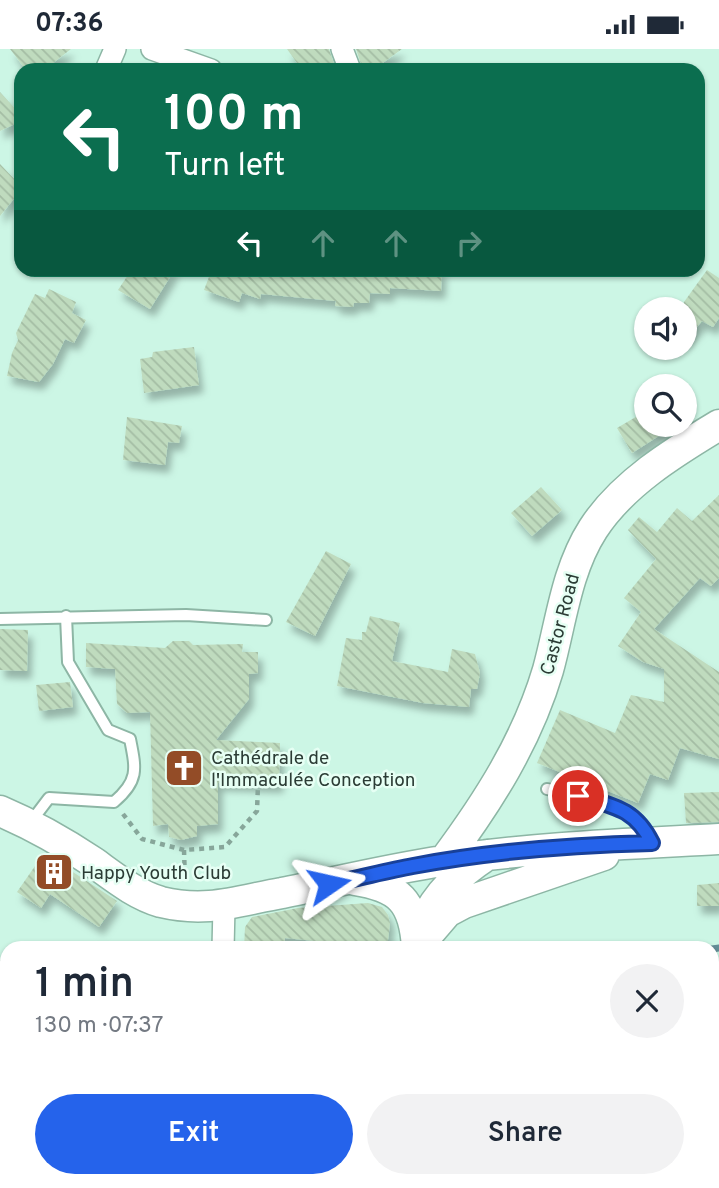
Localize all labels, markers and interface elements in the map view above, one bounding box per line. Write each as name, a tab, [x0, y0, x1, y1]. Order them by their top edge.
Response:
text: 07:36	[35, 8, 103, 41]
text: 100 m	[164, 86, 303, 148]
icon: left	[49, 91, 140, 182]
text: Turn left	[164, 147, 285, 187]
icon: left	[231, 224, 269, 262]
icon: ahead	[304, 224, 342, 262]
icon: ahead	[377, 224, 415, 262]
icon: right	[450, 224, 488, 262]
map controls	[634, 297, 697, 437]
button: sound	[634, 297, 697, 360]
button: search	[634, 374, 697, 437]
street label: Castor Road	[536, 571, 586, 678]
church icon: Cathédrale de l'Immaculée Conception	[163, 747, 205, 789]
place label: Cathédrale de l'Immaculée Conception	[211, 747, 415, 793]
pin	[548, 766, 608, 826]
icon: arrive	[559, 777, 597, 815]
position arrow	[292, 847, 366, 921]
building icon: Happy Youth Club	[33, 851, 75, 893]
place label: Happy Youth Club	[81, 862, 231, 886]
text: 1 min	[35, 959, 134, 1012]
button: close	[610, 964, 684, 1038]
text: 130 m · 07:37	[35, 1012, 164, 1041]
button: Exit	[35, 1094, 353, 1174]
button: Share	[367, 1094, 684, 1174]

